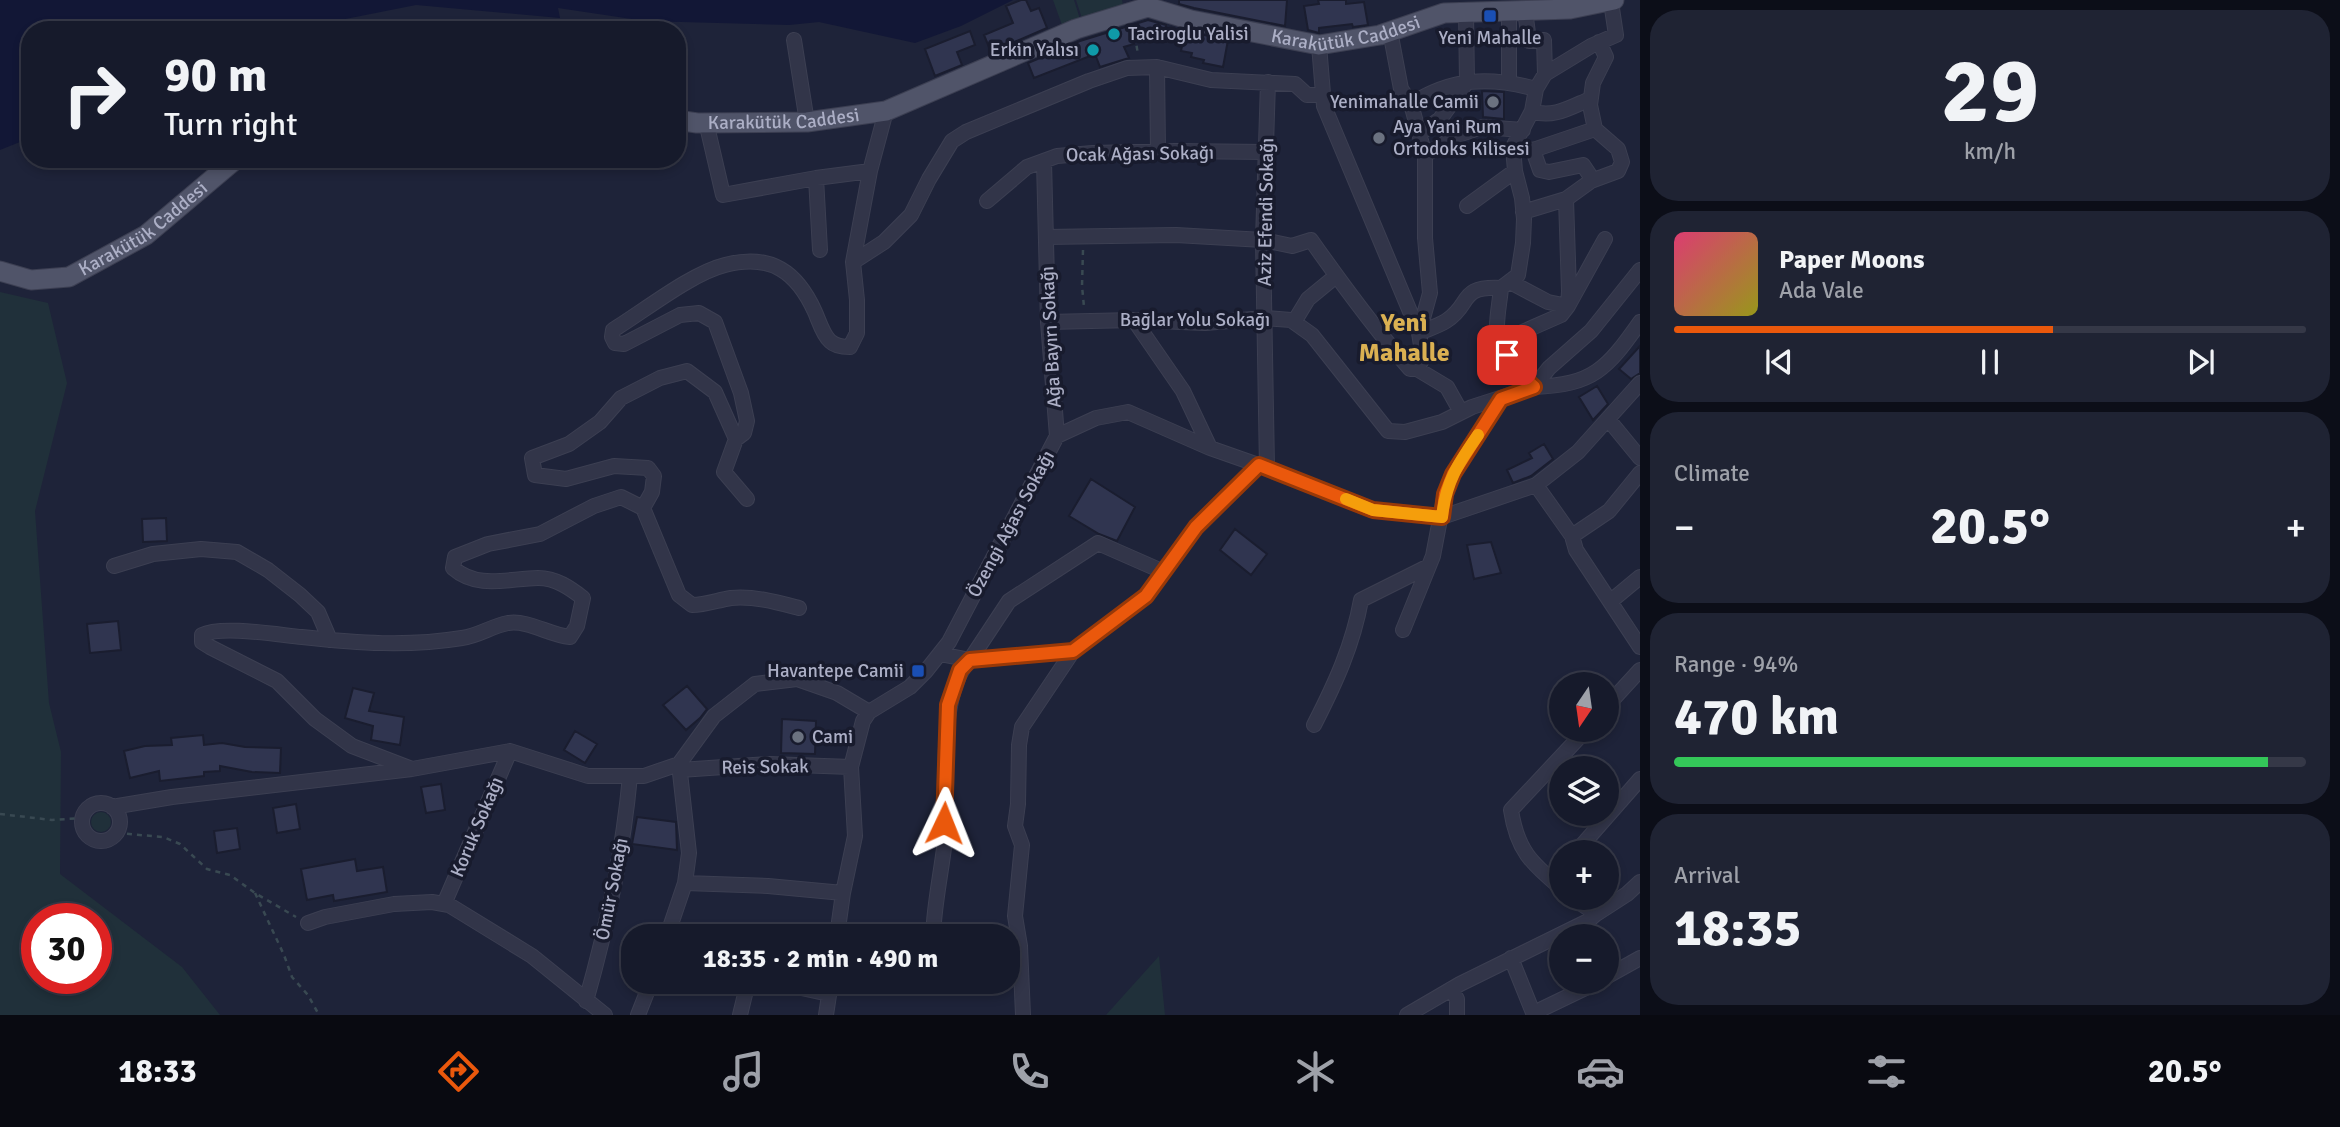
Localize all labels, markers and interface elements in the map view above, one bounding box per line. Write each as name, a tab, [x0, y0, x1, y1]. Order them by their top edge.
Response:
marker: Yeni Mahalle	[1482, 8, 1498, 24]
street label: Karakütük Caddesi	[1269, 10, 1423, 57]
place label: Taciroglu Yalisi	[1128, 22, 1249, 46]
marker: Taciroglu Yalisi	[1106, 26, 1122, 42]
place label: Yeni Mahalle	[1439, 26, 1541, 50]
text: 29	[1941, 35, 2039, 148]
place label: Erkin Yalısı	[990, 38, 1079, 62]
marker: Erkin Yalısı	[1085, 42, 1101, 58]
text: 90 m	[164, 45, 267, 105]
icon: right	[49, 49, 140, 140]
place label: Yenimahalle Camii	[1330, 90, 1479, 114]
marker: Yenimahalle Camii	[1485, 94, 1501, 110]
street label: Karakütük Caddesi	[708, 103, 861, 135]
text: Turn right	[164, 105, 297, 144]
place label: Aya Yani Rum Ortodoks Kilisesi	[1393, 115, 1530, 161]
marker: Aya Yani Rum Ortodoks Kilisesi	[1371, 130, 1387, 146]
street label: Aziz Efendi Sokağı	[1253, 137, 1279, 287]
text: km/h	[1964, 137, 2016, 166]
street label: Ocak Ağası Sokağı	[1066, 141, 1214, 167]
street label: Karakütük Caddesi	[74, 176, 212, 281]
text: Paper Moons	[1779, 244, 1925, 276]
street label: Ağa Bayırı Sokağı	[1035, 266, 1067, 408]
text: Ada Vale	[1779, 276, 1864, 305]
district label: Yeni Mahalle	[1358, 307, 1450, 369]
street label: Bağlar Yolu Sokağı	[1120, 308, 1270, 332]
pin	[1477, 325, 1537, 385]
icon: arrive	[1488, 336, 1526, 374]
icon: previous	[1760, 343, 1798, 381]
icon: pause	[1971, 343, 2009, 381]
icon: next	[2182, 343, 2220, 381]
street label: Özengi Ağası Sokağı	[962, 446, 1060, 602]
text: Climate	[1674, 459, 1750, 488]
text: 20.5°	[1930, 494, 2050, 558]
text: −	[1674, 504, 1695, 551]
text: +	[2285, 504, 2306, 551]
text: Range · 94%	[1674, 650, 1798, 679]
place label: Havantepe Camii	[767, 659, 904, 683]
marker: Havantepe Camii	[910, 663, 926, 679]
north arrow	[1549, 672, 1619, 742]
map controls	[1549, 672, 1619, 994]
text: 470 km	[1674, 685, 1839, 749]
place label: Cami	[812, 725, 853, 749]
marker: Cami	[790, 729, 806, 745]
street label: Reis Sokak	[721, 754, 809, 780]
button: layers	[1549, 756, 1619, 826]
street label: Koruk Sokağı	[445, 773, 509, 881]
position arrow	[907, 786, 981, 860]
street label: Ömür Sokağı	[590, 836, 634, 942]
button: +	[1549, 840, 1619, 910]
text: Arrival	[1674, 861, 1740, 890]
text: 18:35	[1674, 896, 1802, 960]
speed limit sign: 30	[21, 903, 112, 994]
button: −	[1549, 924, 1619, 994]
text: 18:35 · 2 min · 490 m	[703, 943, 938, 975]
icon: directions	[434, 1047, 483, 1096]
icon: music	[719, 1047, 768, 1096]
icon: phone	[1005, 1047, 1054, 1096]
icon: climate	[1291, 1047, 1340, 1096]
icon: car	[1576, 1047, 1625, 1096]
icon: filters	[1862, 1047, 1911, 1096]
text: 18:33	[118, 1052, 197, 1091]
text: 20.5°	[2148, 1052, 2222, 1091]

